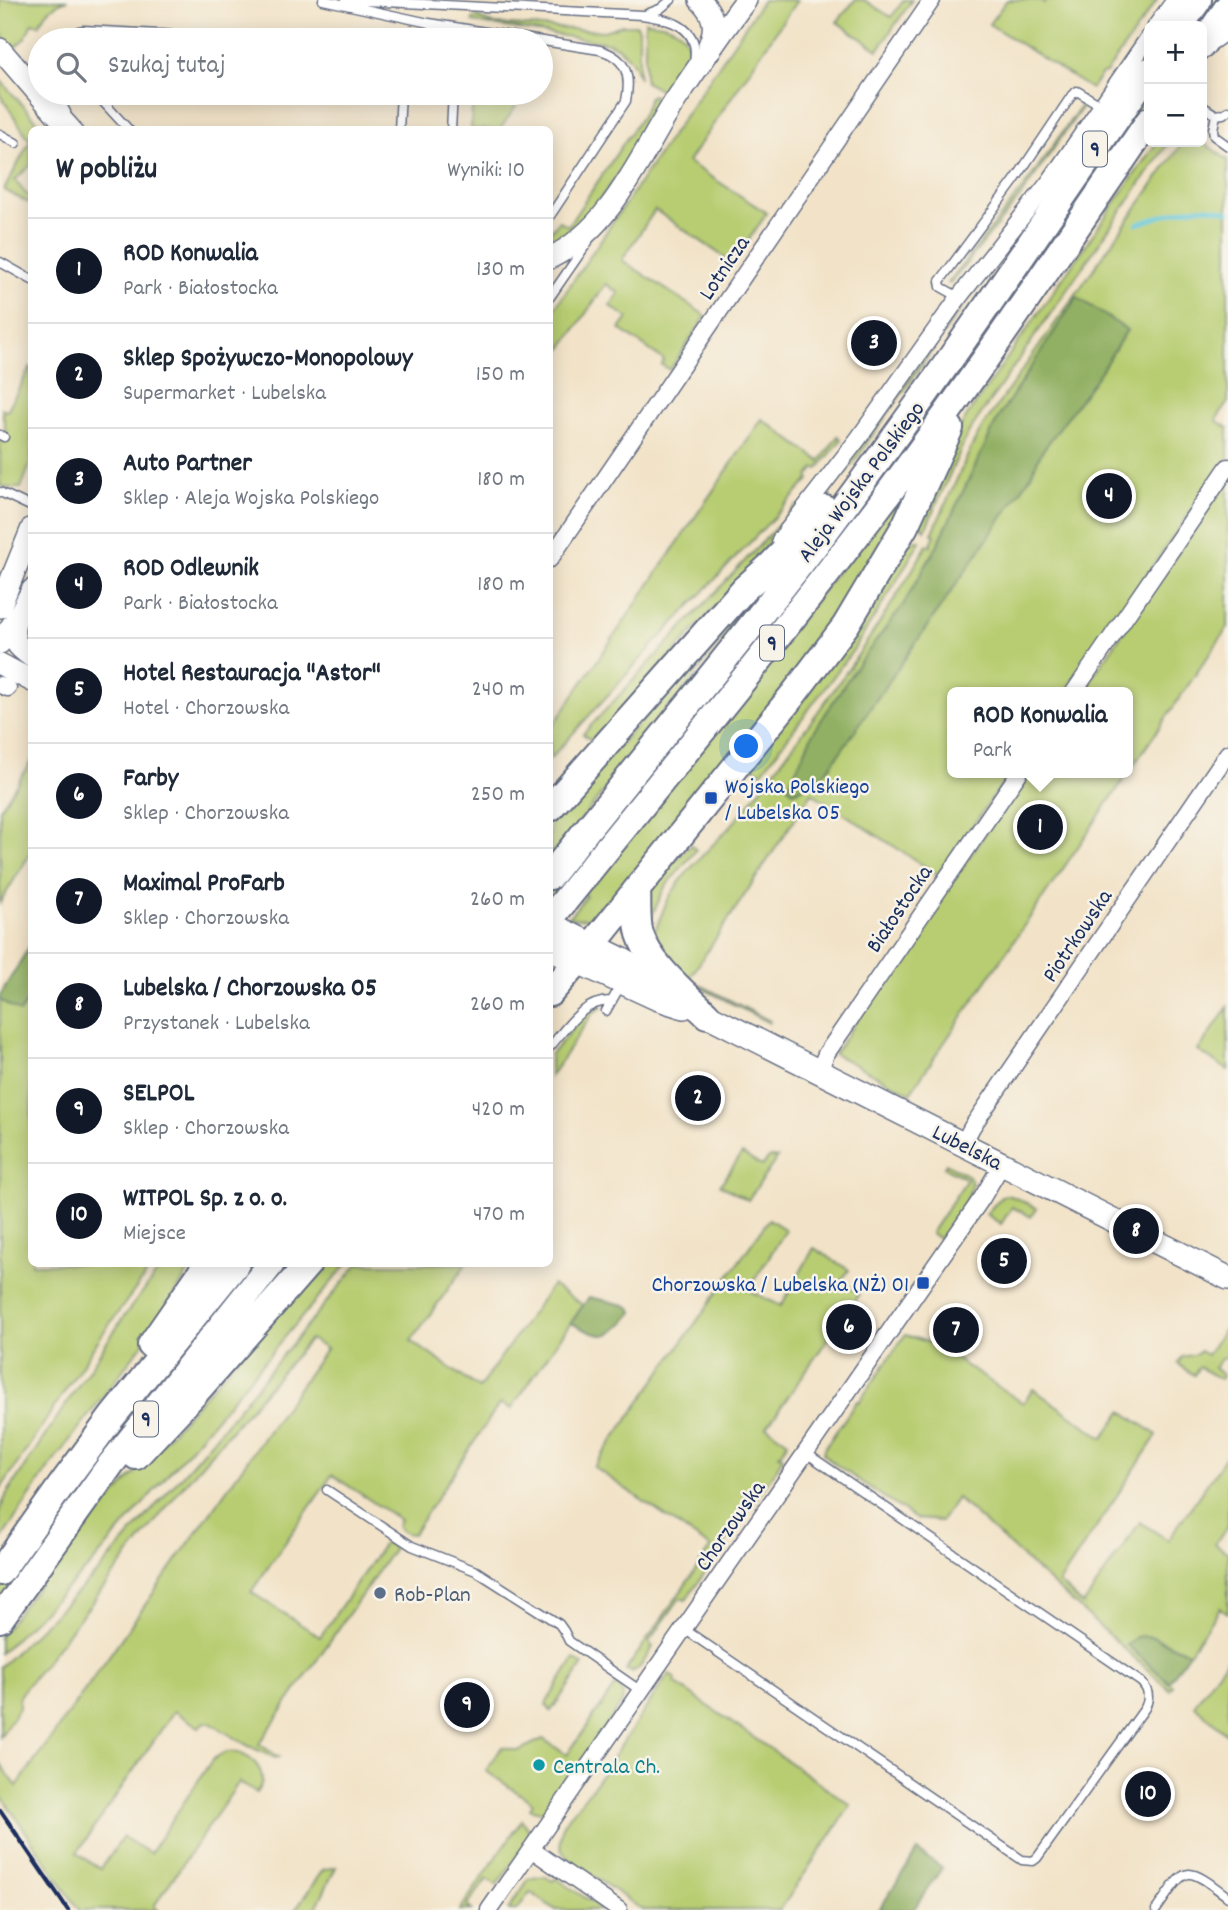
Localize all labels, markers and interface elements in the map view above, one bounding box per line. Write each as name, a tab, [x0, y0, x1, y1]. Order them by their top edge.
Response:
map controls	[1144, 21, 1207, 147]
button: +	[1144, 21, 1207, 84]
search box	[28, 28, 553, 105]
icon: search	[52, 48, 90, 86]
text: Szukaj tutaj	[108, 48, 226, 85]
button: −	[1144, 84, 1207, 147]
road number: 9	[1083, 132, 1107, 166]
text: W pobliżu	[56, 150, 157, 193]
text: Wyniki: 10	[447, 155, 525, 188]
street label: Lotnicza	[692, 229, 760, 308]
text: ROD Konwalia	[123, 236, 258, 273]
text: 1	[76, 254, 82, 287]
text: 130 m	[476, 254, 525, 287]
text: Park · Białostocka	[123, 273, 278, 306]
pin: 3	[851, 317, 897, 369]
text: Sklep Spożywczo-Monopolowy	[123, 341, 413, 378]
text: 2	[74, 359, 84, 392]
text: 150 m	[476, 359, 525, 392]
text: Supermarket · Lubelska	[123, 378, 326, 411]
street label: Aleja Wojska Polskiego	[791, 395, 935, 571]
text: Auto Partner	[123, 446, 252, 483]
text: 3	[74, 464, 84, 497]
text: 180 m	[477, 464, 525, 497]
pin: 4	[1086, 470, 1132, 522]
text: Sklep · Aleja Wojska Polskiego	[123, 483, 379, 516]
text: ROD Odlewnik	[123, 551, 259, 588]
text: 4	[74, 569, 84, 602]
text: 180 m	[477, 569, 525, 602]
text: Park · Białostocka	[123, 588, 278, 621]
road number: 9	[760, 626, 784, 660]
text: Hotel Restauracja "Astor"	[123, 656, 381, 693]
text: 5	[74, 674, 84, 707]
text: 240 m	[472, 674, 525, 707]
popup	[947, 687, 1133, 778]
text: Hotel · Chorzowska	[123, 693, 289, 726]
text: ROD Konwalia	[973, 698, 1107, 735]
your location	[729, 729, 763, 763]
text: Park	[973, 735, 1012, 768]
text: Farby	[123, 761, 178, 798]
place label: Wojska Polskiego / Lubelska 05	[725, 772, 870, 831]
text: 6	[73, 779, 85, 812]
text: 250 m	[471, 779, 525, 812]
marker: Wojska Polskiego / Lubelska 05	[703, 790, 719, 806]
text: Sklep · Chorzowska	[123, 798, 289, 831]
pin: 1	[1017, 801, 1063, 853]
street label: Białostocka	[859, 858, 943, 961]
text: Maximal ProFarb	[123, 866, 285, 903]
street label: Piotrkowska	[1036, 883, 1123, 990]
text: 7	[75, 884, 83, 917]
text: 260 m	[470, 884, 525, 917]
text: Sklep · Chorzowska	[123, 903, 289, 936]
text: Lubelska / Chorzowska 05	[123, 971, 377, 1008]
text: 8	[74, 989, 84, 1022]
text: 260 m	[470, 989, 525, 1022]
text: Przystanek · Lubelska	[123, 1008, 310, 1041]
pin: 2	[675, 1072, 721, 1124]
text: SELPOL	[123, 1076, 194, 1113]
text: 9	[74, 1094, 84, 1127]
text: 420 m	[472, 1094, 525, 1127]
text: Sklep · Chorzowska	[123, 1113, 289, 1146]
street label: Lubelska	[926, 1117, 1008, 1181]
text: WITPOL Sp. z o. o.	[123, 1181, 287, 1218]
text: 10	[70, 1199, 88, 1232]
text: 470 m	[473, 1199, 525, 1232]
pin: 8	[1113, 1205, 1159, 1257]
text: Miejsce	[123, 1218, 186, 1251]
pin: 5	[981, 1235, 1027, 1287]
place label: Chorzowska / Lubelska (NŻ) 01	[652, 1270, 909, 1303]
marker: Chorzowska / Lubelska (NŻ) 01	[915, 1275, 931, 1291]
pin: 6	[826, 1301, 872, 1353]
pin: 7	[933, 1304, 979, 1356]
road number: 9	[134, 1402, 158, 1436]
street label: Chorzowska	[688, 1474, 776, 1579]
place label: Rob-Plan	[394, 1580, 471, 1613]
marker: Rob-Plan	[372, 1585, 388, 1601]
pin: 9	[444, 1679, 490, 1731]
place label: Centrala Ch.	[553, 1752, 660, 1785]
marker: Centrala Ch.	[531, 1757, 547, 1773]
pin: 10	[1125, 1768, 1171, 1820]

